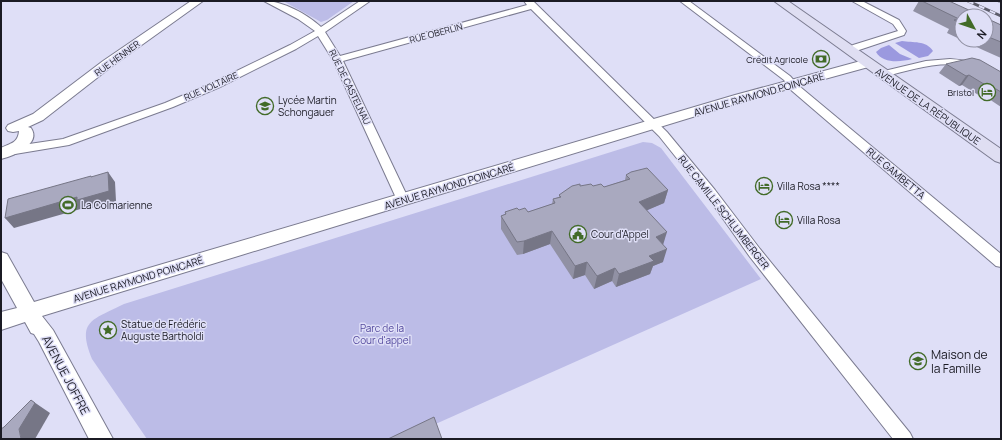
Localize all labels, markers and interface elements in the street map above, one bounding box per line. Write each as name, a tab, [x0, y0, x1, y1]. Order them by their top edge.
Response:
north arrow	[954, 8, 994, 48]
street label: RUE OBERLIN	[408, 20, 464, 46]
text: N	[974, 27, 990, 43]
street label: RUE HENNER	[92, 37, 143, 79]
street label: RUE DE CASTELNAU	[326, 47, 374, 127]
bank icon: Crédit Agricole	[811, 49, 831, 69]
place label: Crédit Agricole	[746, 53, 808, 66]
street label: AVENUE DE LA RÉPUBLIQUE	[873, 64, 984, 148]
street label: RUE VOLTAIRE	[182, 68, 240, 104]
street label: AVENUE RAYMOND POINCARÉ	[692, 69, 826, 119]
hotel icon: Bristol	[977, 82, 997, 102]
place label: Bristol	[948, 86, 974, 99]
place label: Lycée Martin Schongauer	[278, 93, 337, 119]
school or university icon: Lycée Martin Schongauer	[255, 96, 275, 116]
street label: RUE GAMBETTA	[863, 144, 929, 202]
street label: RUE CAMILLE SCHLUMBERGER	[675, 152, 773, 272]
street label: AVENUE RAYMOND POINCARÉ	[382, 159, 516, 213]
hotel icon: Villa Rosa ****	[754, 176, 774, 196]
place label: Villa Rosa ****	[777, 179, 840, 193]
sports icon: La Colmarienne	[58, 195, 78, 215]
place label: La Colmarienne	[81, 198, 153, 212]
hotel icon: Villa Rosa	[774, 210, 794, 230]
place label: Villa Rosa	[797, 213, 840, 227]
public building icon: Cour d'Appel	[568, 224, 588, 244]
place label: Cour d'Appel	[591, 227, 649, 241]
street label: AVENUE RAYMOND POINCARÉ	[71, 252, 205, 306]
place label: Statue de Frédéric Auguste Bartholdi	[121, 317, 206, 343]
place icon: Statue de Frédéric Auguste Bartholdi	[98, 320, 118, 340]
park label: Parc de la Cour d'appel	[353, 321, 411, 347]
street label: AVENUE JOFFRE	[38, 332, 94, 418]
place label: Maison de la Famille	[931, 346, 988, 377]
school or university icon: Maison de la Famille	[908, 351, 928, 371]

